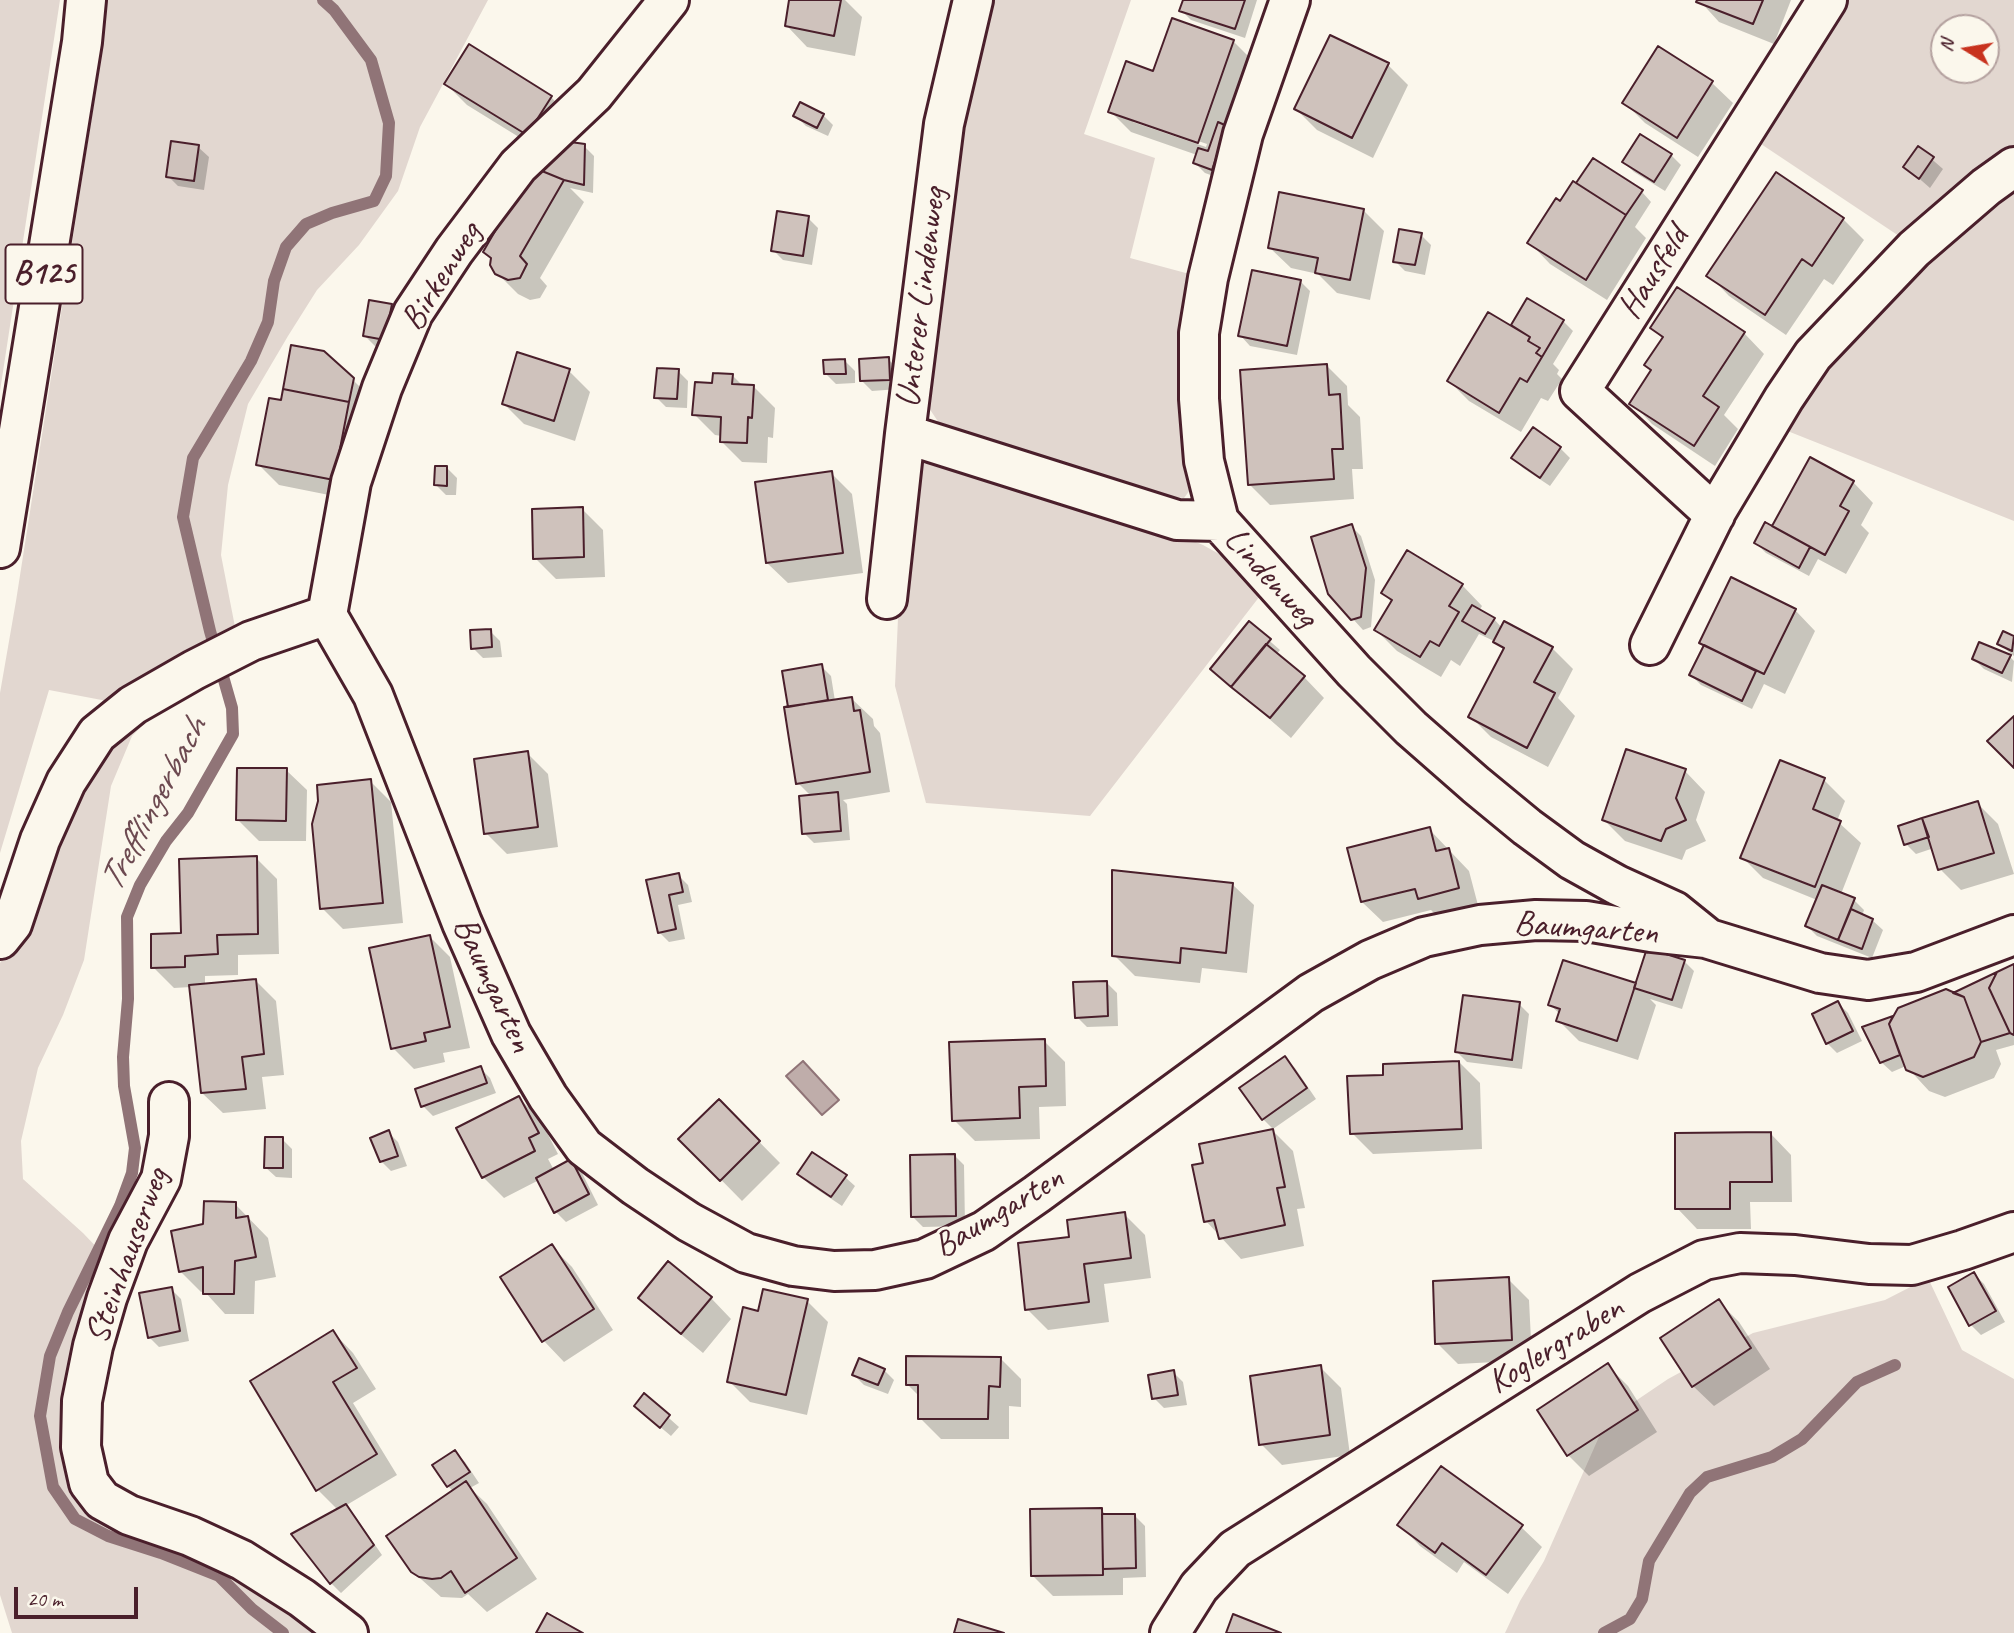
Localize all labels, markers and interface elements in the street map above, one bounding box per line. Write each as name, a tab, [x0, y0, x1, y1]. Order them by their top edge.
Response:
north arrow	[1930, 14, 2000, 84]
text: N	[1933, 37, 1959, 53]
street label: Unterer Lindenweg	[888, 186, 956, 410]
street label: Birkenweg	[393, 215, 491, 339]
street label: Hausfeld	[1609, 219, 1699, 327]
road number: B125	[5, 244, 82, 304]
street label: Lindenweg	[1214, 519, 1326, 637]
water label: Trefflingerbach	[90, 711, 218, 899]
street label: Baumgarten	[1513, 903, 1659, 955]
street label: Baumgarten	[443, 911, 541, 1059]
street label: Baumgarten	[926, 1158, 1072, 1268]
street label: Steinhauserweg	[77, 1162, 179, 1350]
street label: Koglergraben	[1480, 1288, 1632, 1404]
scale bar	[18, 1574, 142, 1618]
text: 20 m	[27, 1586, 63, 1612]

